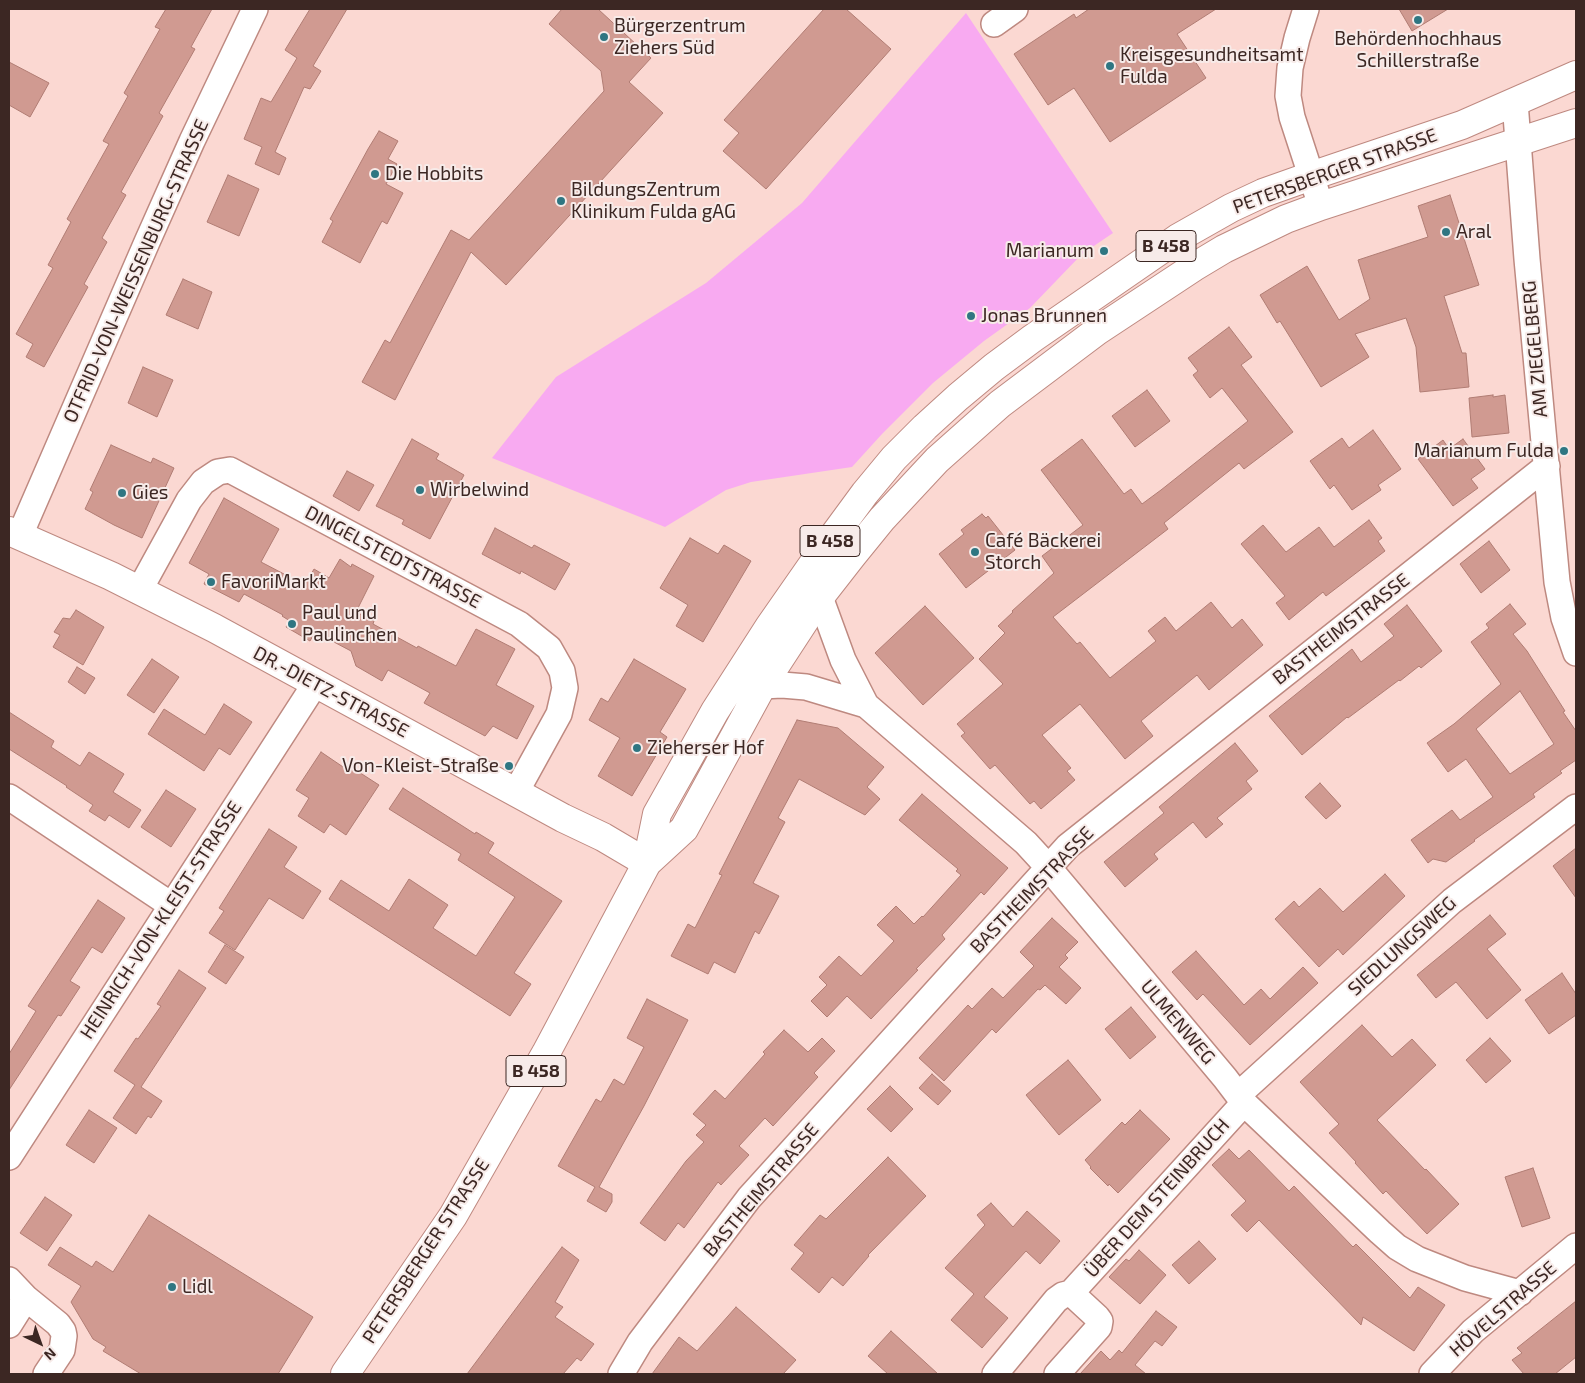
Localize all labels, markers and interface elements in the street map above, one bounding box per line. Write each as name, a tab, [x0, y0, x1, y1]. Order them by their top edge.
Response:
marker: Behördenhochhaus Schillerstraße	[1412, 14, 1424, 26]
place label: Bürgerzentrum Ziehers Süd	[614, 15, 746, 59]
place label: Behördenhochhaus Schillerstraße	[1334, 28, 1502, 72]
marker: Bürgerzentrum Ziehers Süd	[598, 31, 610, 43]
place label: Kreisgesundheitsamt Fulda	[1120, 44, 1303, 88]
marker: Kreisgesundheitsamt Fulda	[1104, 60, 1116, 72]
street label: OTFRID-VON-WEISSENBURG-STRASSE	[59, 116, 213, 426]
street label: PETERSBERGER STRASSE	[1230, 123, 1440, 219]
place label: Die Hobbits	[385, 163, 484, 185]
marker: Die Hobbits	[369, 168, 381, 180]
place label: BildungsZentrum Klinikum Fulda gAG	[571, 179, 736, 223]
marker: BildungsZentrum Klinikum Fulda gAG	[555, 195, 567, 207]
place label: Aral	[1456, 221, 1492, 243]
marker: Aral	[1440, 226, 1452, 238]
road number: B 458	[1136, 230, 1196, 262]
place label: Marianum	[1006, 240, 1094, 262]
marker: Marianum	[1098, 245, 1110, 257]
street label: AM ZIEGELBERG	[1518, 280, 1552, 418]
place label: Jonas Brunnen	[981, 305, 1107, 327]
marker: Jonas Brunnen	[965, 310, 977, 322]
place label: Marianum Fulda	[1414, 440, 1554, 462]
marker: Marianum Fulda	[1558, 445, 1570, 457]
place label: Wirbelwind	[430, 479, 529, 501]
place label: Gies	[132, 482, 168, 504]
marker: Wirbelwind	[414, 484, 426, 496]
marker: Gies	[116, 487, 128, 499]
street label: DINGELSTEDTSTRASSE	[301, 501, 485, 613]
road number: B 458	[800, 526, 860, 556]
place label: Café Bäckerei Storch	[985, 530, 1101, 574]
marker: Café Bäckerei Storch	[969, 546, 981, 558]
street label: BASTHEIMSTRASSE	[1268, 568, 1414, 690]
place label: FavoriMarkt	[221, 571, 326, 593]
marker: FavoriMarkt	[205, 576, 217, 588]
place label: Paul und Paulinchen	[302, 602, 397, 646]
marker: Paul und Paulinchen	[286, 618, 298, 630]
street label: DR.-DIETZ-STRASSE	[249, 641, 413, 743]
place label: Zieherser Hof	[647, 737, 764, 759]
marker: Zieherser Hof	[631, 742, 643, 754]
place label: Von-Kleist-Straße	[342, 755, 499, 777]
marker: Von-Kleist-Straße	[503, 760, 515, 772]
street label: HEINRICH-VON-KLEIST-STRASSE	[75, 797, 247, 1043]
street label: BASTHEIMSTRASSE	[966, 822, 1098, 958]
street label: SIEDLUNGSWEG	[1343, 892, 1461, 1000]
street label: ULMENWEG	[1136, 975, 1220, 1069]
road number: B 458	[506, 1056, 566, 1086]
street label: ÜBER DEM STEINBRUCH	[1080, 1114, 1234, 1282]
street label: BASTHEIMSTRASSE	[698, 1119, 824, 1261]
street label: PETERSBERGER STRASSE	[358, 1154, 494, 1348]
street label: HÖVELSTRASSE	[1445, 1256, 1561, 1362]
place label: Lidl	[182, 1276, 213, 1298]
marker: Lidl	[166, 1281, 178, 1293]
north arrow	[15, 1318, 65, 1368]
text: N	[41, 1345, 60, 1364]

